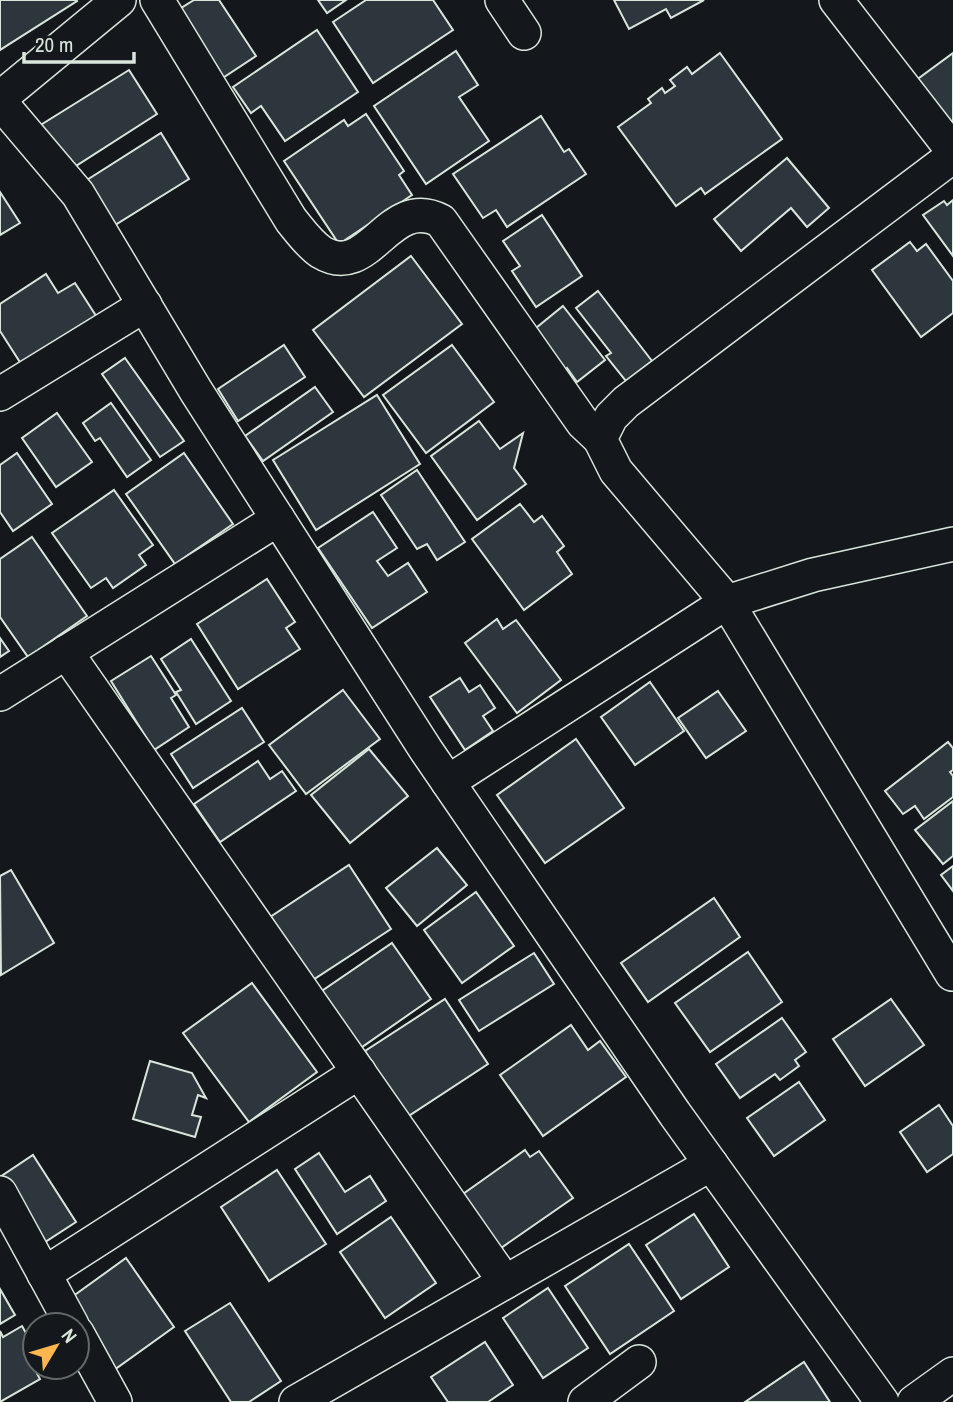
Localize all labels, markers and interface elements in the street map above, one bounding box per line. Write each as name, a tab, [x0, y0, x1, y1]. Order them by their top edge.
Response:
scale bar	[24, 21, 135, 65]
text: 20 m	[35, 30, 73, 59]
north arrow	[21, 1311, 91, 1381]
text: N	[56, 1323, 83, 1348]

